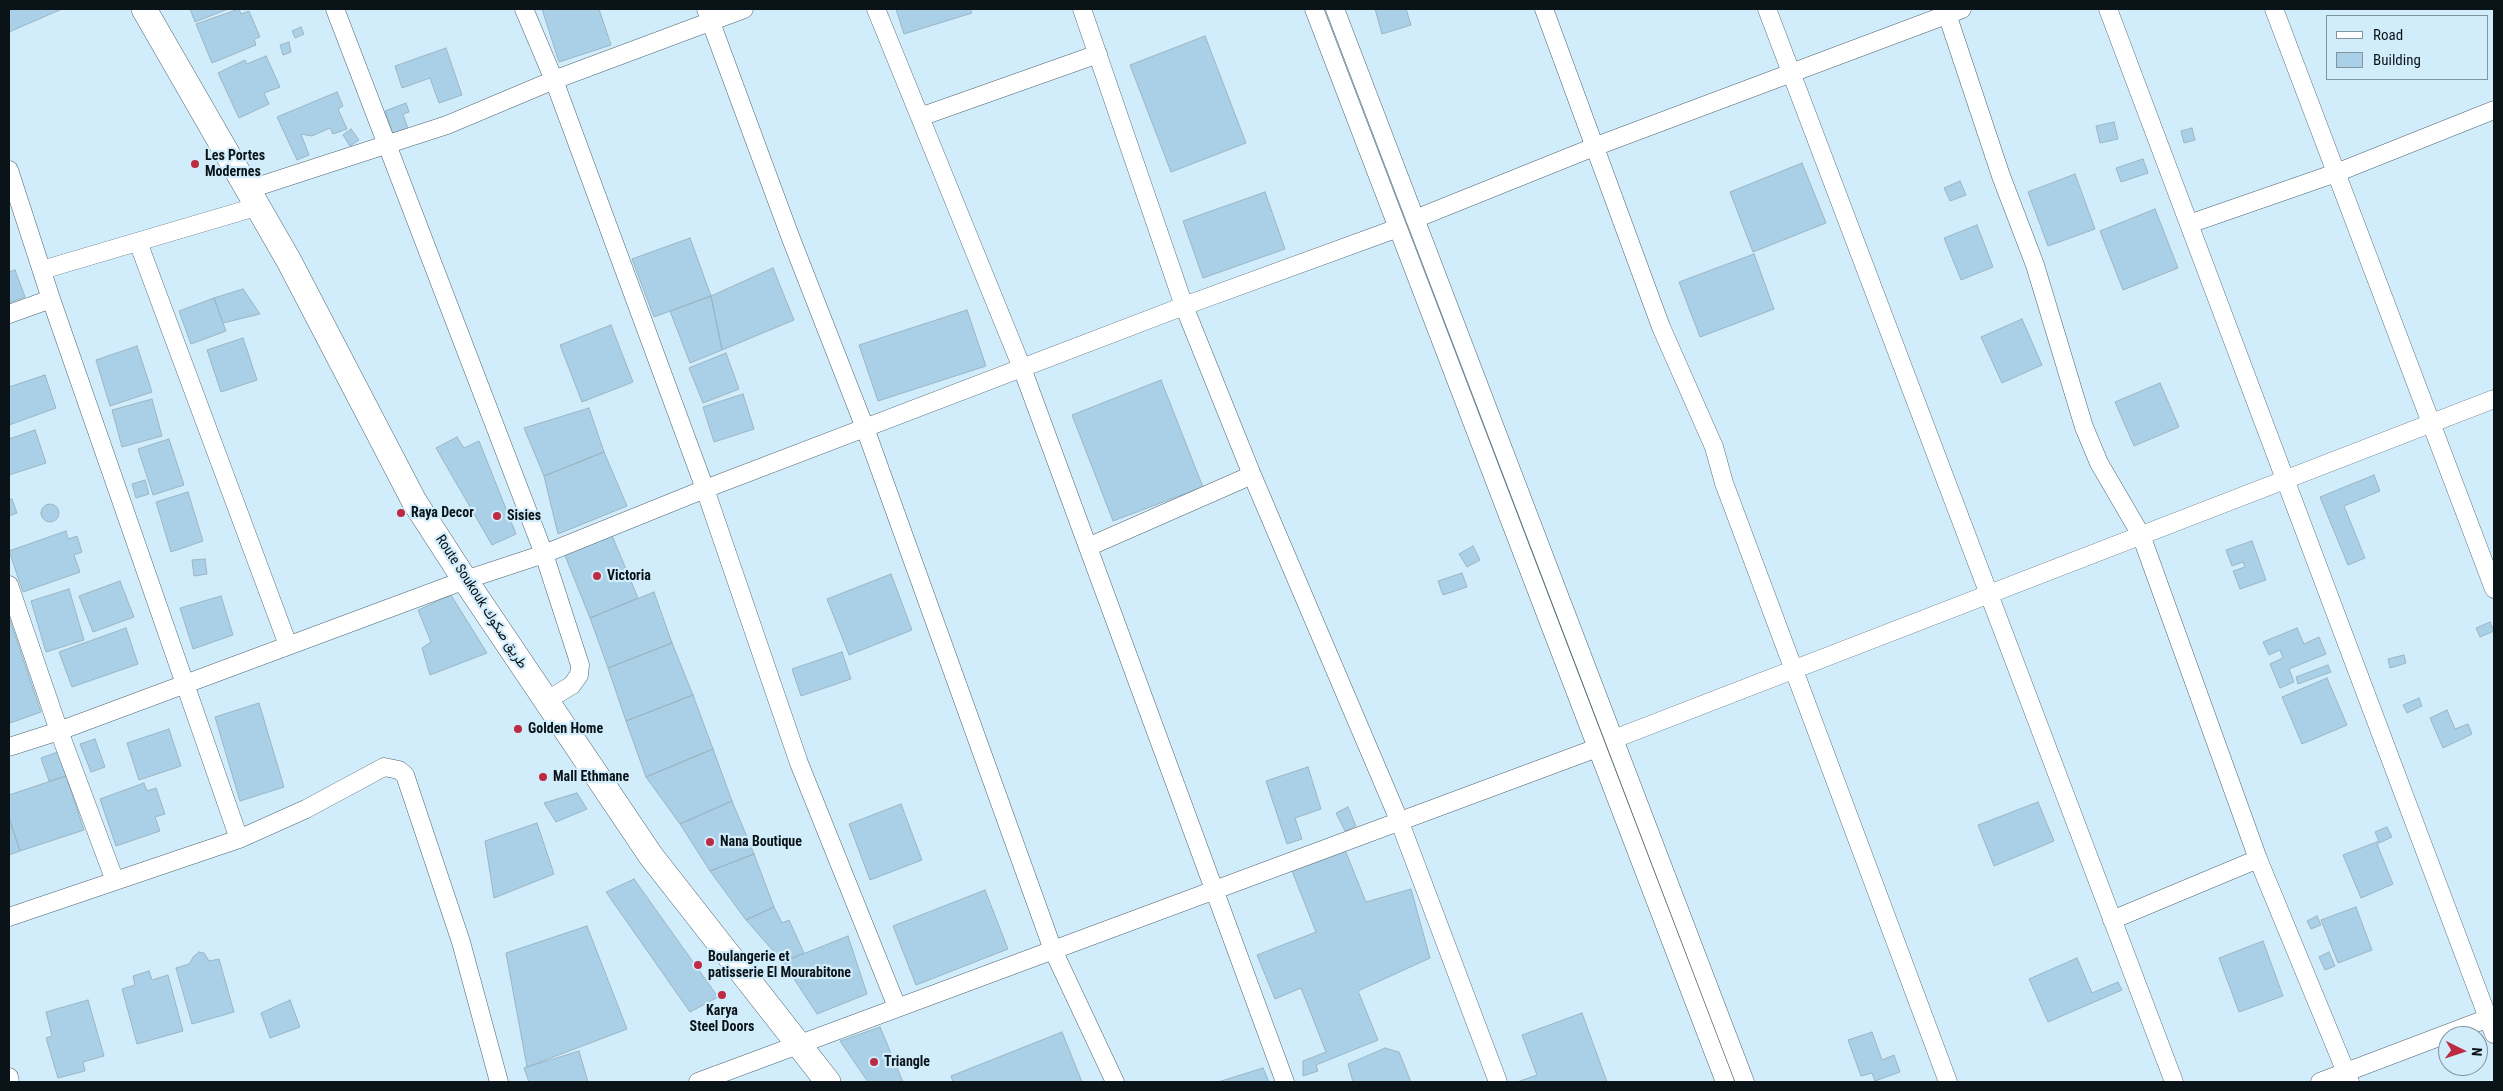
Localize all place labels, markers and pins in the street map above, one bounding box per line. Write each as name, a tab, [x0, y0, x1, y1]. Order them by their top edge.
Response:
place label: Les Portes Modernes	[205, 148, 265, 180]
marker: Les Portes Modernes	[189, 158, 201, 170]
place label: Raya Decor	[411, 505, 474, 521]
marker: Raya Decor	[395, 507, 407, 519]
place label: Sisies	[507, 508, 541, 524]
marker: Sisies	[491, 510, 503, 522]
place label: Victoria	[607, 568, 651, 584]
marker: Victoria	[591, 570, 603, 582]
place label: Golden Home	[528, 721, 603, 737]
marker: Golden Home	[512, 723, 524, 735]
place label: Mall Ethmane	[553, 769, 629, 785]
marker: Mall Ethmane	[537, 771, 549, 783]
place label: Nana Boutique	[720, 834, 802, 850]
marker: Nana Boutique	[704, 836, 716, 848]
place label: Boulangerie et patisserie El Mourabitone	[708, 949, 851, 982]
marker: Boulangerie et patisserie El Mourabitone	[692, 959, 704, 971]
marker: Karya Steel Doors	[716, 989, 728, 1001]
place label: Karya Steel Doors	[690, 1003, 754, 1036]
place label: Triangle	[884, 1054, 930, 1070]
marker: Triangle	[868, 1056, 880, 1068]

